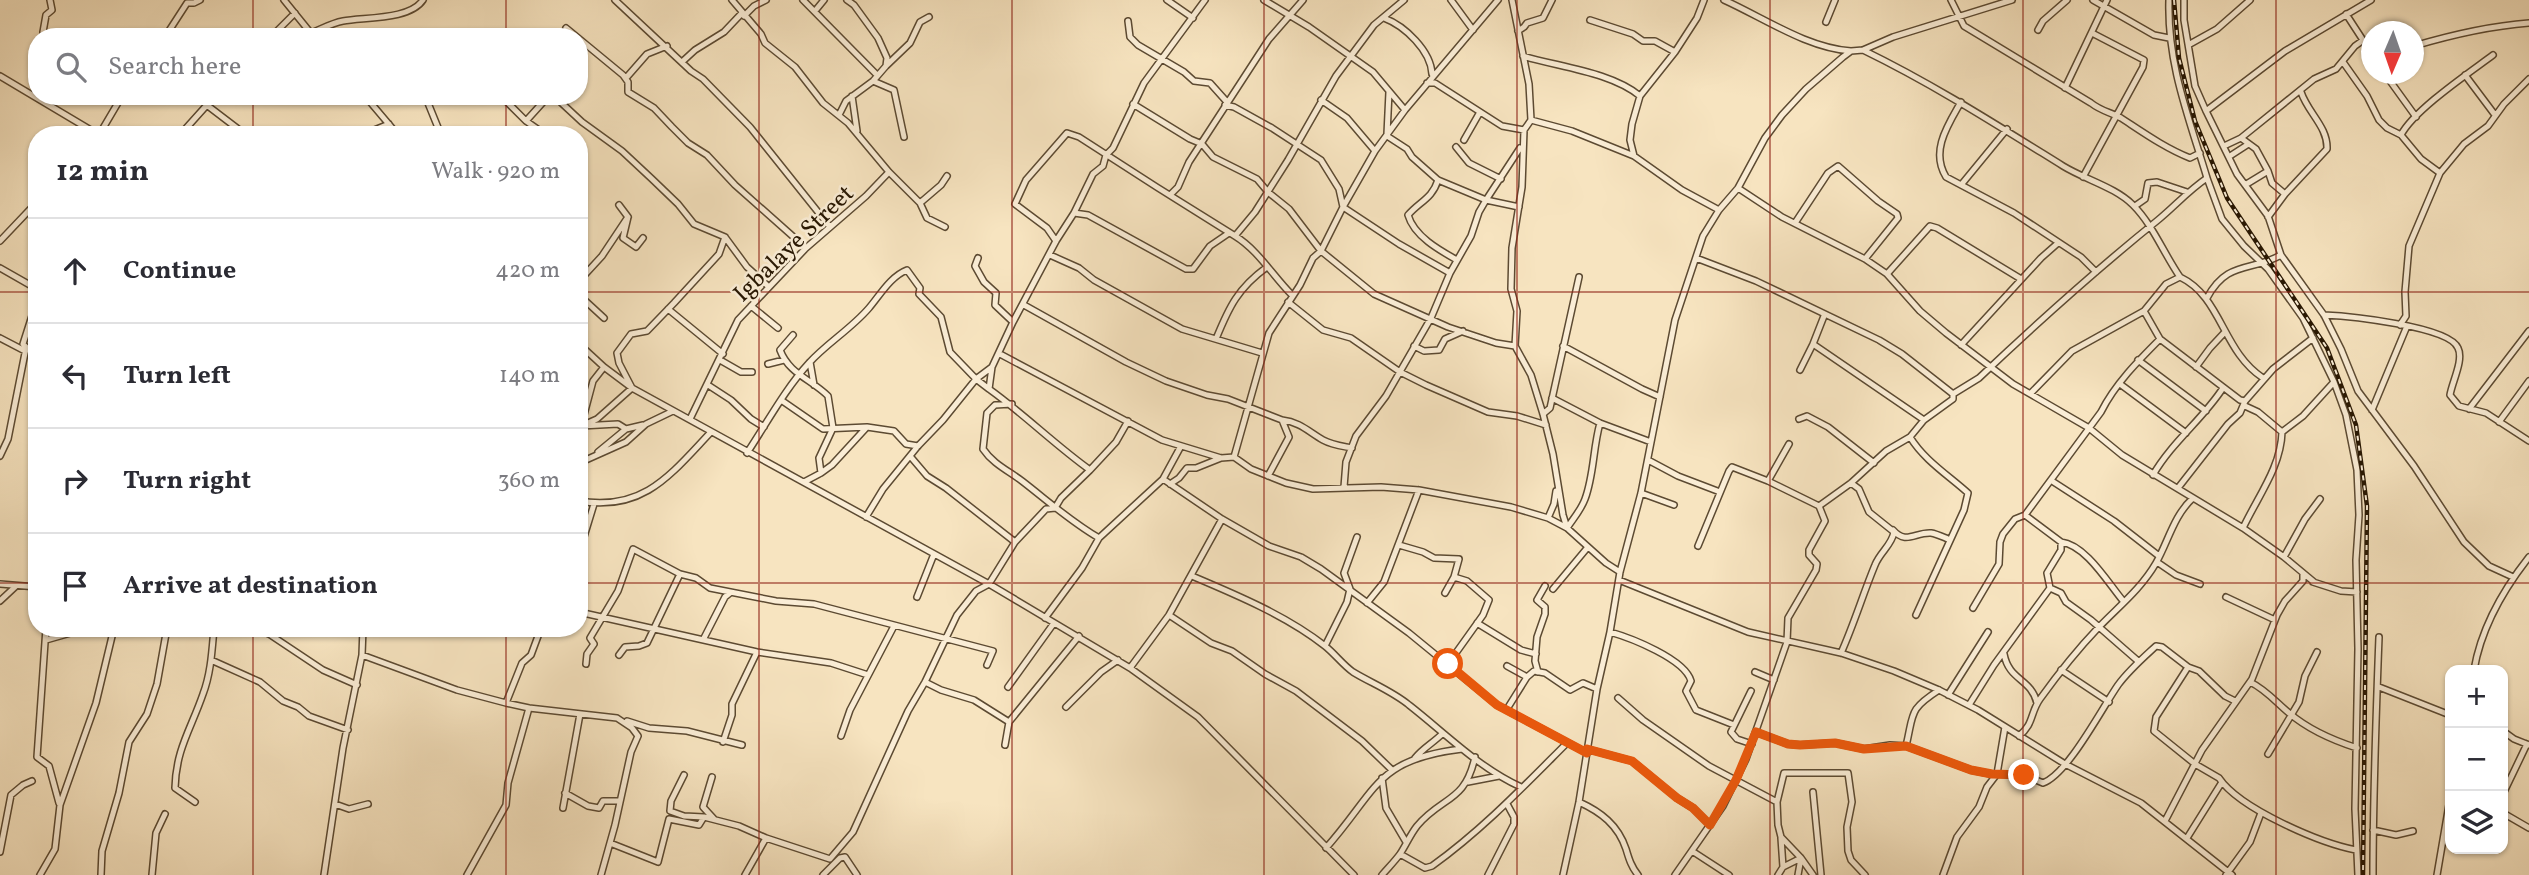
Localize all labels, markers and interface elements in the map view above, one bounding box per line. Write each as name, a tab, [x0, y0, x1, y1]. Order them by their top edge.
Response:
north arrow	[2361, 21, 2424, 84]
search box	[28, 28, 588, 105]
icon: search	[52, 48, 90, 86]
text: Search here	[108, 49, 241, 85]
text: 12 min	[56, 151, 149, 193]
text: Walk · 920 m	[431, 156, 560, 188]
street label: Igbalaye Street	[726, 178, 862, 311]
icon: ahead	[56, 252, 94, 290]
text: Continue	[123, 253, 236, 289]
text: 420 m	[495, 255, 560, 287]
icon: left	[56, 357, 94, 395]
text: Turn left	[123, 358, 231, 394]
text: 140 m	[499, 360, 560, 392]
icon: right	[56, 462, 94, 500]
text: Turn right	[123, 463, 251, 499]
text: 360 m	[498, 465, 560, 497]
icon: arrive	[56, 567, 94, 605]
text: Arrive at destination	[123, 568, 378, 604]
route start	[1432, 648, 1463, 679]
map controls	[2445, 665, 2508, 854]
button: +	[2445, 665, 2508, 728]
button: −	[2445, 728, 2508, 791]
route end	[2008, 759, 2039, 790]
button: layers	[2445, 791, 2508, 854]

